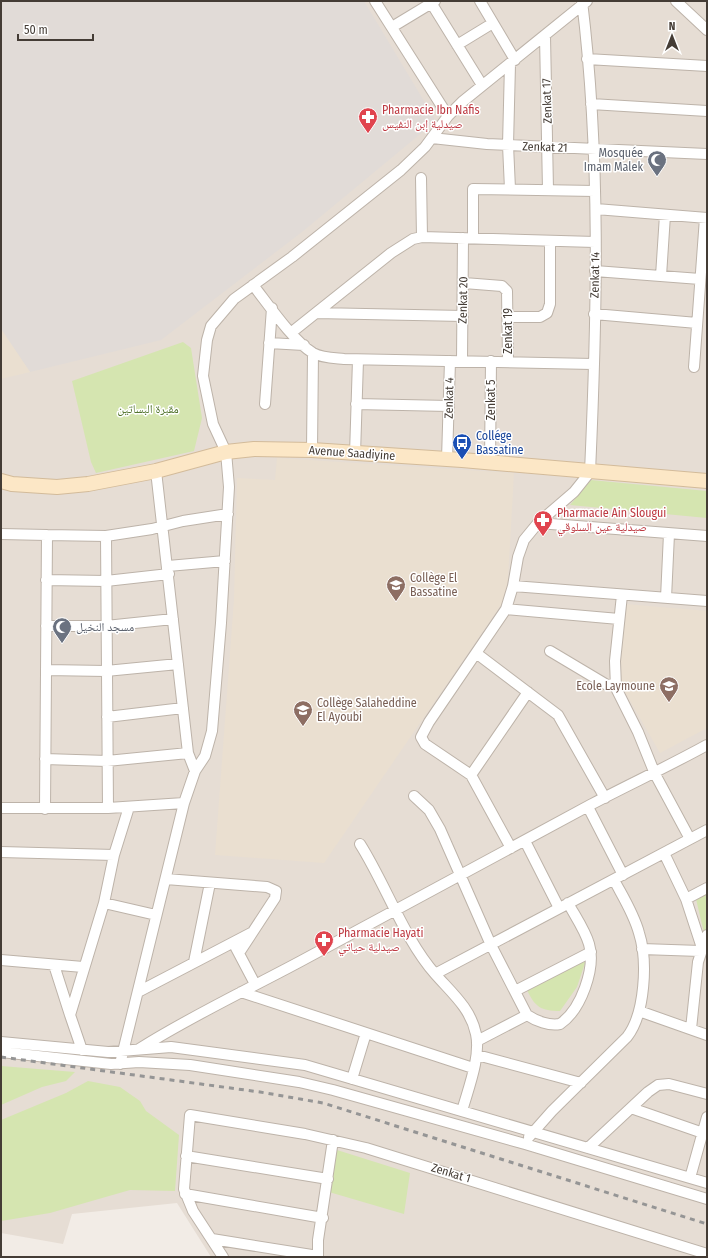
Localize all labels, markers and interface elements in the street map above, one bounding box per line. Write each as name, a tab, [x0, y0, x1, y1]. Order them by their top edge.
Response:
scale bar	[18, 16, 93, 42]
north arrow	[652, 16, 692, 56]
text: N	[669, 20, 675, 33]
text: 50 m	[24, 23, 48, 37]
street label: Zenkat 17	[539, 78, 555, 124]
place label: Pharmacie Ibn Nafis صيدلية إبن النفيس	[382, 103, 480, 132]
pharmacy icon: Pharmacie Ibn Nafis صيدلية إبن النفيس	[357, 106, 379, 134]
street label: Zenkat 21	[522, 139, 568, 155]
place label: Mosquée Imam Malek	[584, 146, 643, 174]
mosque icon: Mosquée Imam Malek	[646, 149, 668, 177]
street label: Zenkat 14	[588, 252, 602, 298]
street label: Zenkat 20	[456, 276, 470, 324]
street label: Zenkat 19	[501, 308, 515, 354]
street label: Zenkat 4	[442, 377, 456, 419]
street label: Zenkat 5	[484, 379, 498, 421]
park label: مقبرة البساتين	[117, 402, 179, 416]
place label: Collége Bassatine	[476, 429, 524, 457]
bus stop icon: Collége Bassatine	[451, 432, 473, 460]
street label: Avenue Saadiyine	[308, 443, 396, 463]
place label: Pharmacie Ain Slougui صيدلية عين السلوقي	[557, 506, 666, 537]
pharmacy icon: Pharmacie Ain Slougui صيدلية عين السلوقي	[532, 509, 554, 537]
place label: Collège El Bassatine	[410, 571, 458, 599]
school or university icon: Collège El Bassatine	[385, 574, 407, 602]
mosque icon: مسجد النخيل	[51, 616, 73, 644]
place label: مسجد النخيل	[76, 620, 134, 634]
school or university icon: Ecole Laymoune	[658, 675, 680, 703]
place label: Ecole Laymoune	[576, 679, 655, 693]
place label: Collège Salaheddine El Ayoubi	[317, 696, 417, 724]
school or university icon: Collège Salaheddine El Ayoubi	[292, 699, 314, 727]
place label: Pharmacie Hayati صيدلية حياتي	[338, 926, 423, 957]
pharmacy icon: Pharmacie Hayati صيدلية حياتي	[313, 929, 335, 957]
street label: Zenkat 1	[430, 1160, 472, 1186]

